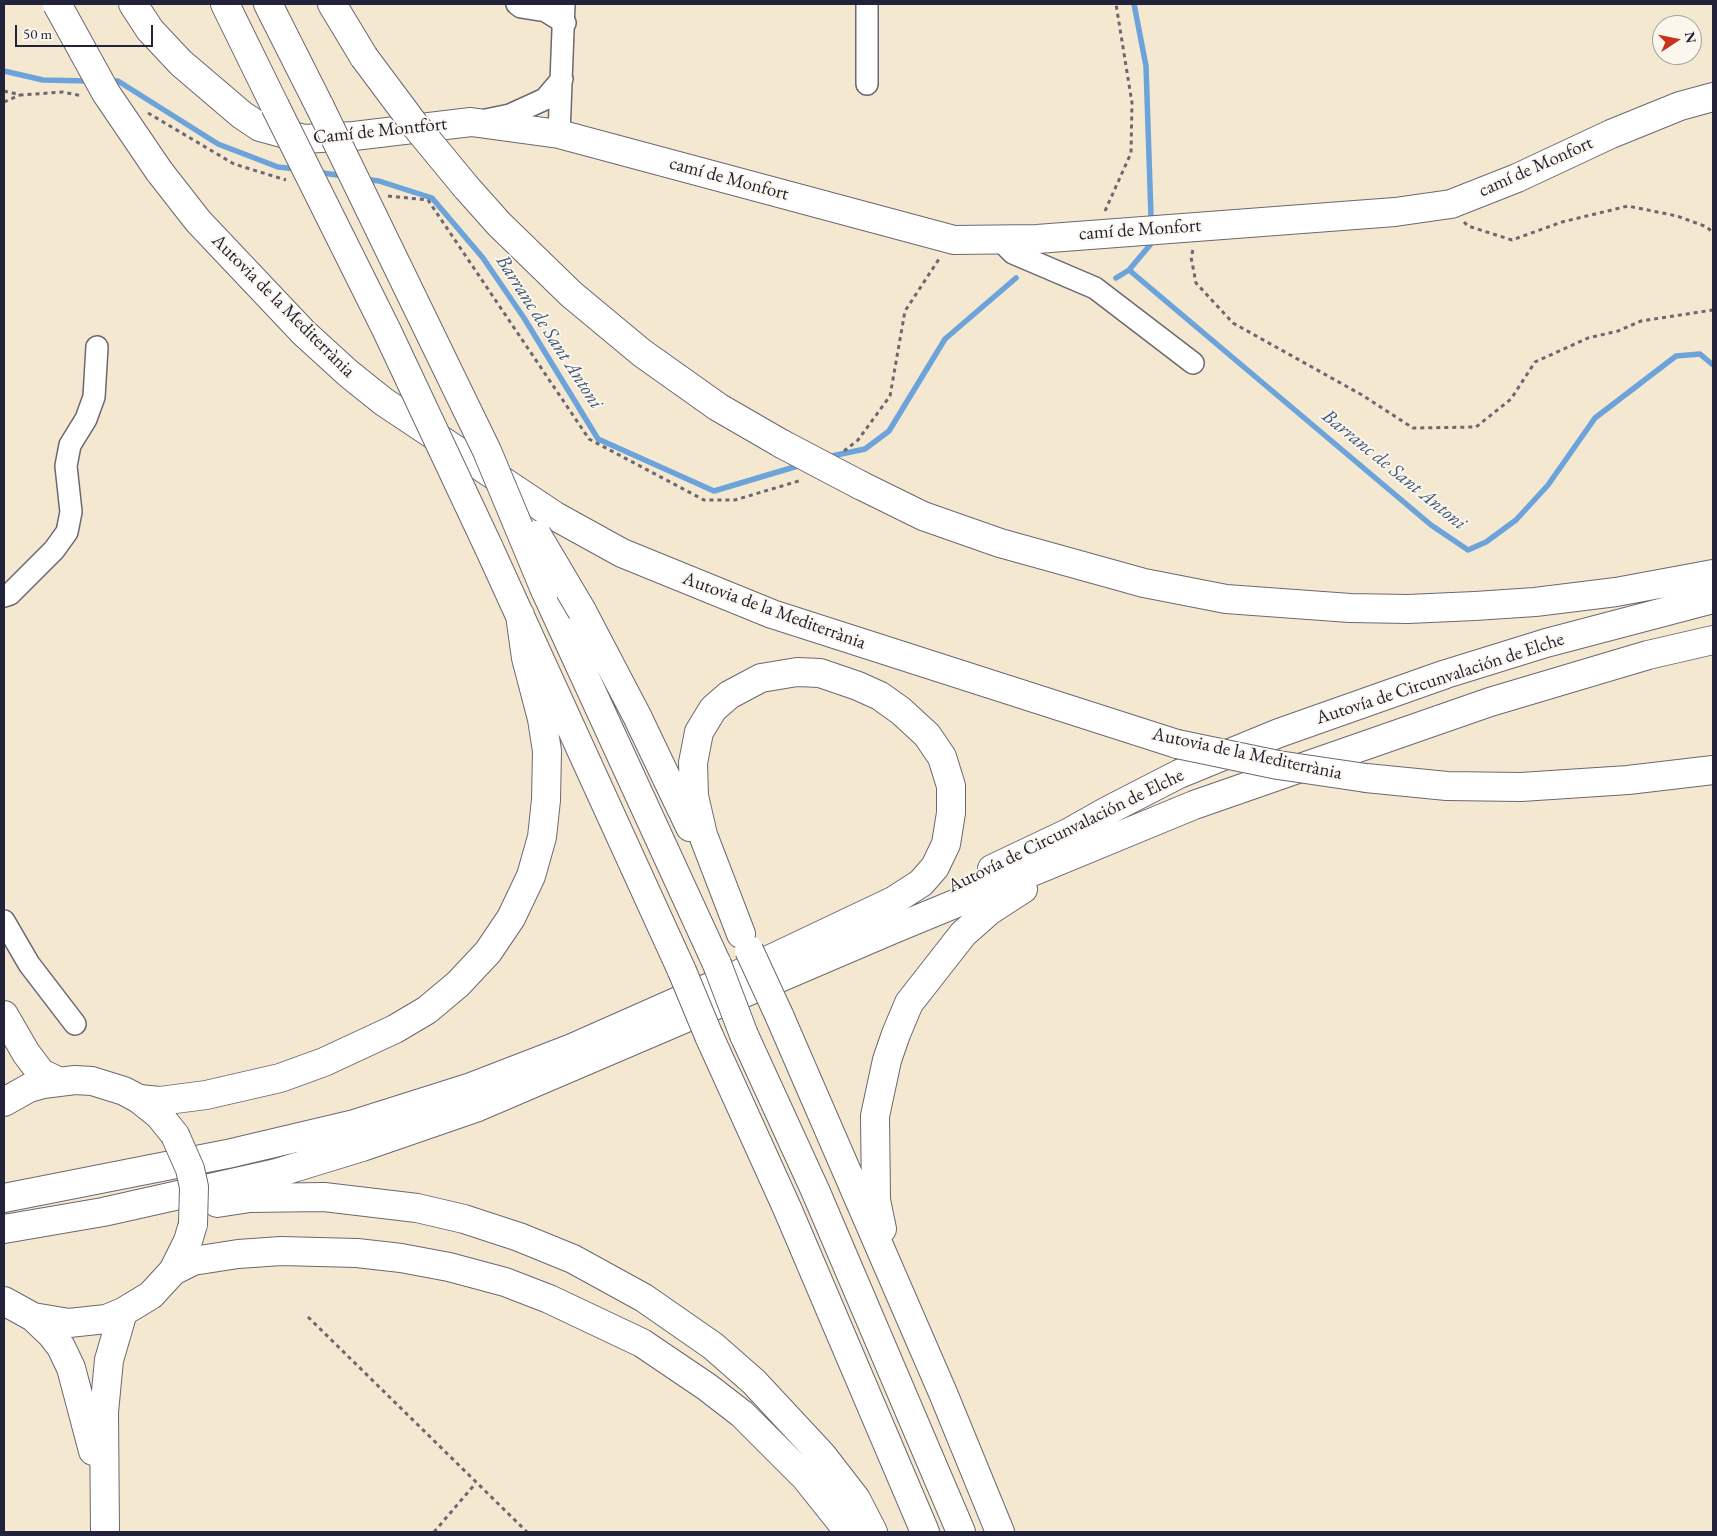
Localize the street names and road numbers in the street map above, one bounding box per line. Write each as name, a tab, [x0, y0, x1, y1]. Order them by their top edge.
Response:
street label: Camí de Montfort	[312, 113, 448, 149]
street label: camí de Monfort	[1475, 132, 1597, 202]
street label: camí de Monfort	[667, 152, 791, 206]
street label: camí de Monfort	[1078, 214, 1202, 246]
street label: Autovia de la Mediterrània	[207, 230, 359, 382]
street label: Autovia de la Mediterrània	[679, 567, 869, 655]
street label: Autovía de Circunvalación de Elche	[1313, 628, 1567, 730]
street label: Autovia de la Mediterrània	[1150, 723, 1344, 785]
street label: Autovía de Circunvalación de Elche	[944, 764, 1188, 898]

